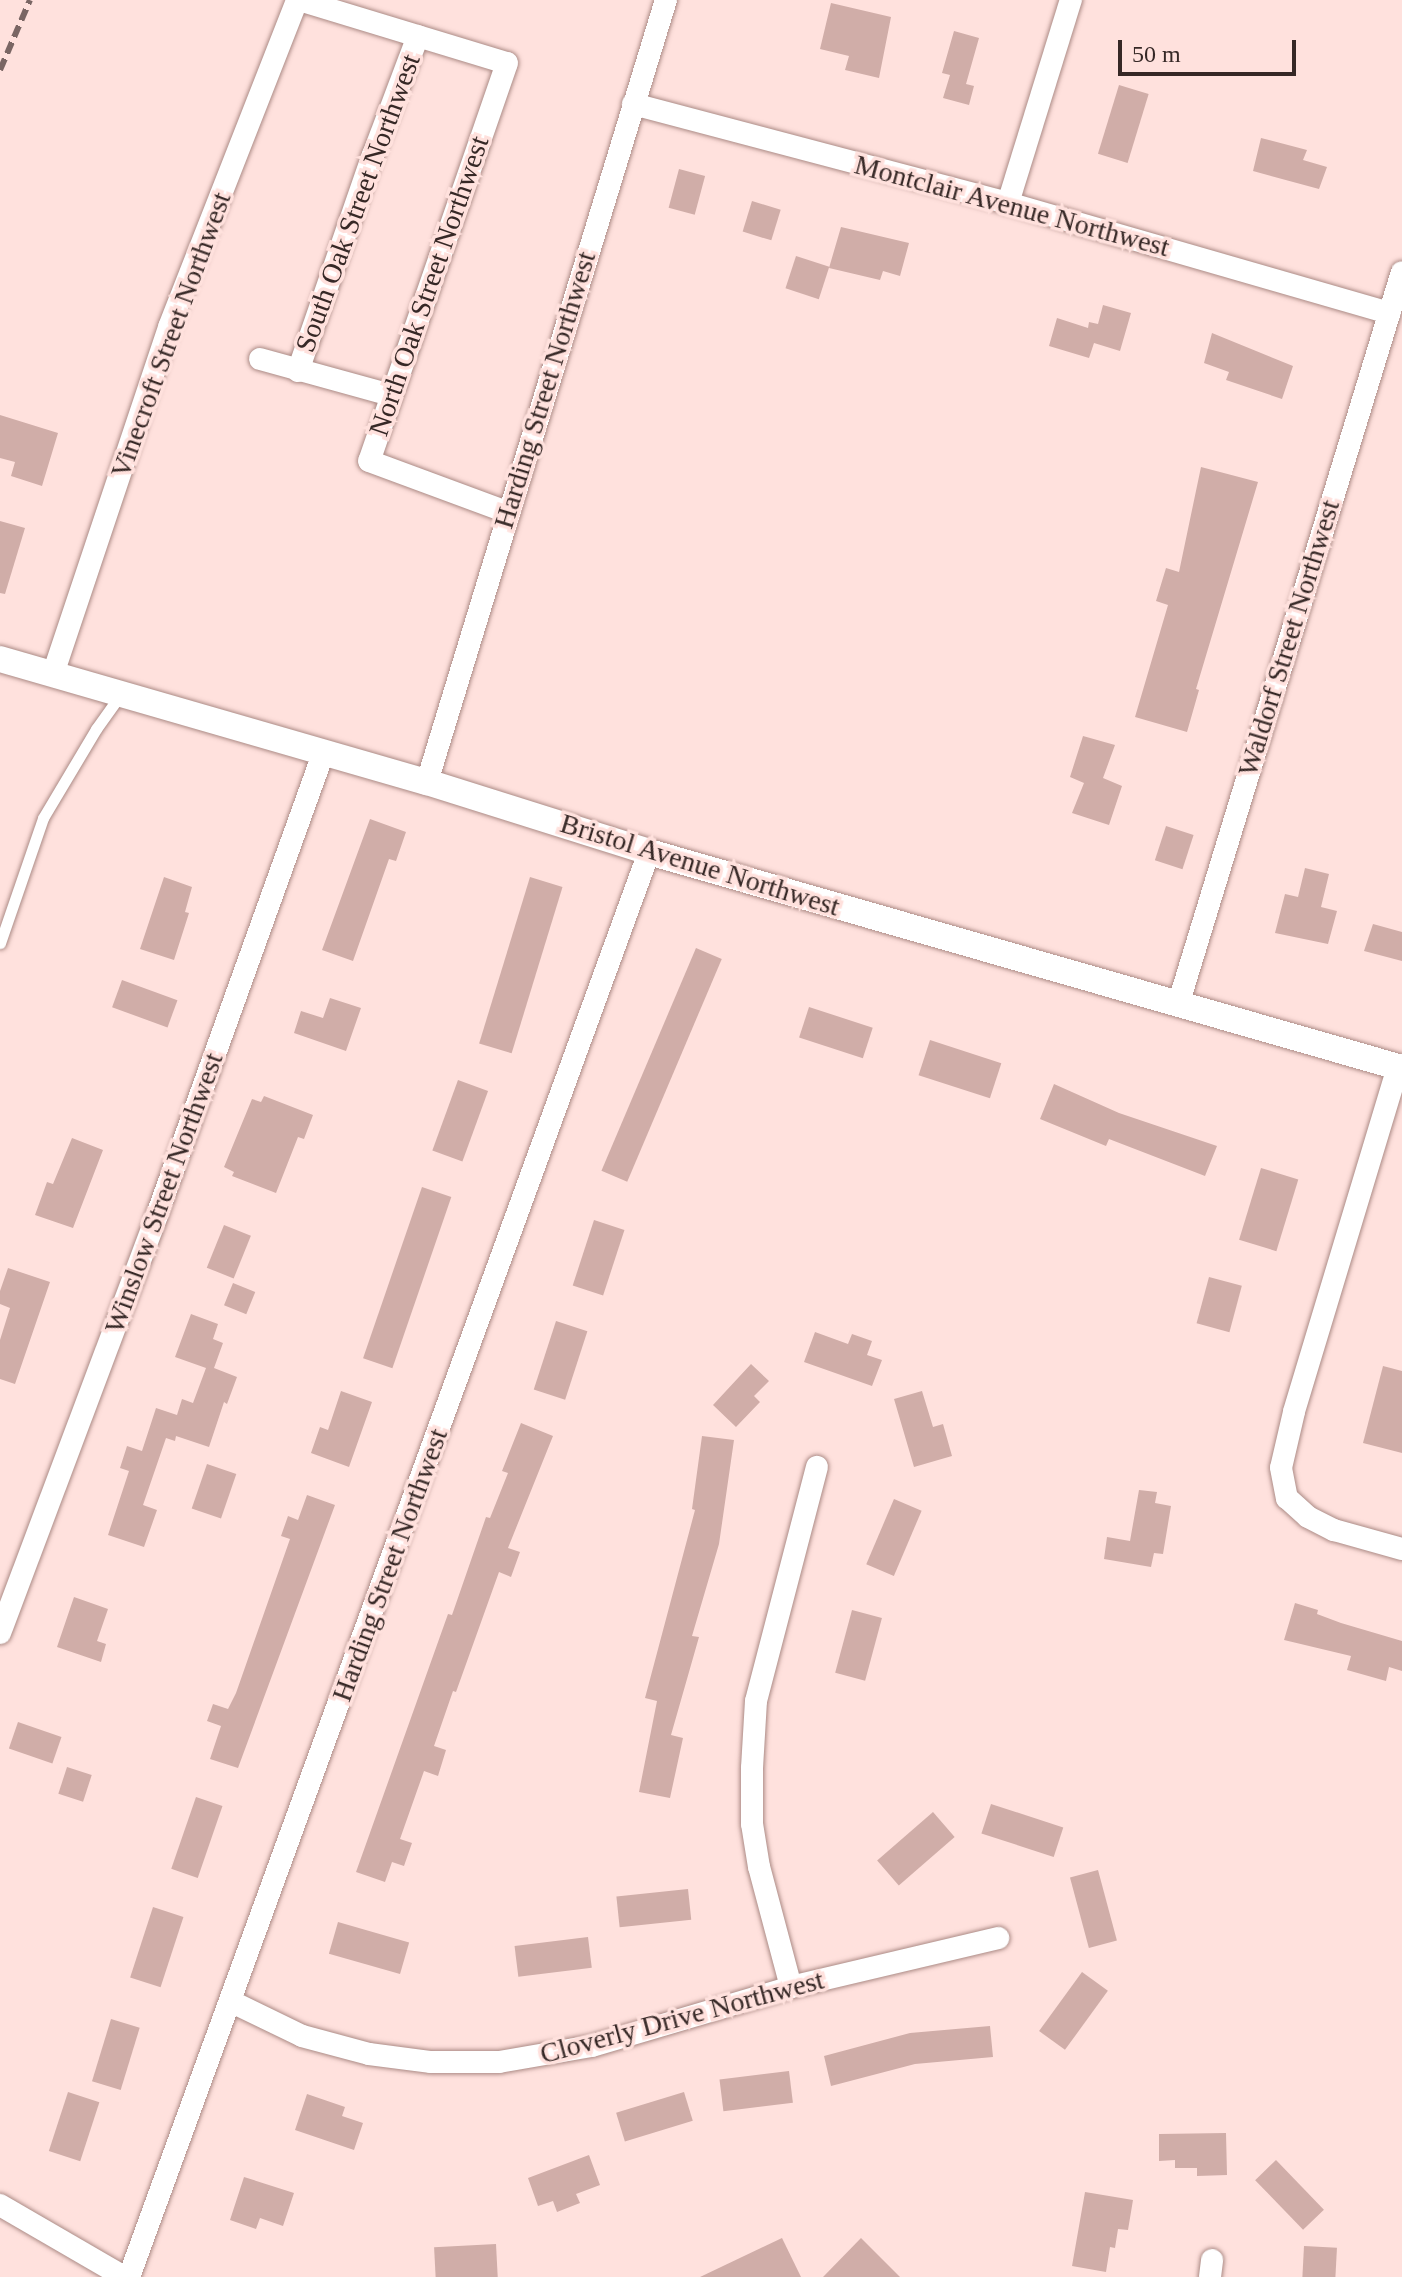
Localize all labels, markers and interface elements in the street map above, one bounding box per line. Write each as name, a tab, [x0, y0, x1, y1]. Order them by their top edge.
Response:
scale bar	[1122, 24, 1300, 74]
text: 50 m	[1132, 41, 1181, 67]
street label: South Oak Street Northwest	[288, 49, 428, 357]
street label: North Oak Street Northwest	[362, 132, 496, 440]
street label: Montclair Avenue Northwest	[850, 148, 1174, 264]
street label: Vinecroft Street Northwest	[104, 188, 238, 482]
street label: Harding Street Northwest	[487, 248, 603, 532]
street label: Waldorf Street Northwest	[1231, 496, 1347, 780]
street label: Bristol Avenue Northwest	[556, 806, 844, 924]
street label: Winslow Street Northwest	[98, 1048, 230, 1338]
street label: Harding Street Northwest	[325, 1424, 455, 1706]
street label: Cloverly Drive Northwest	[536, 1963, 828, 2071]

